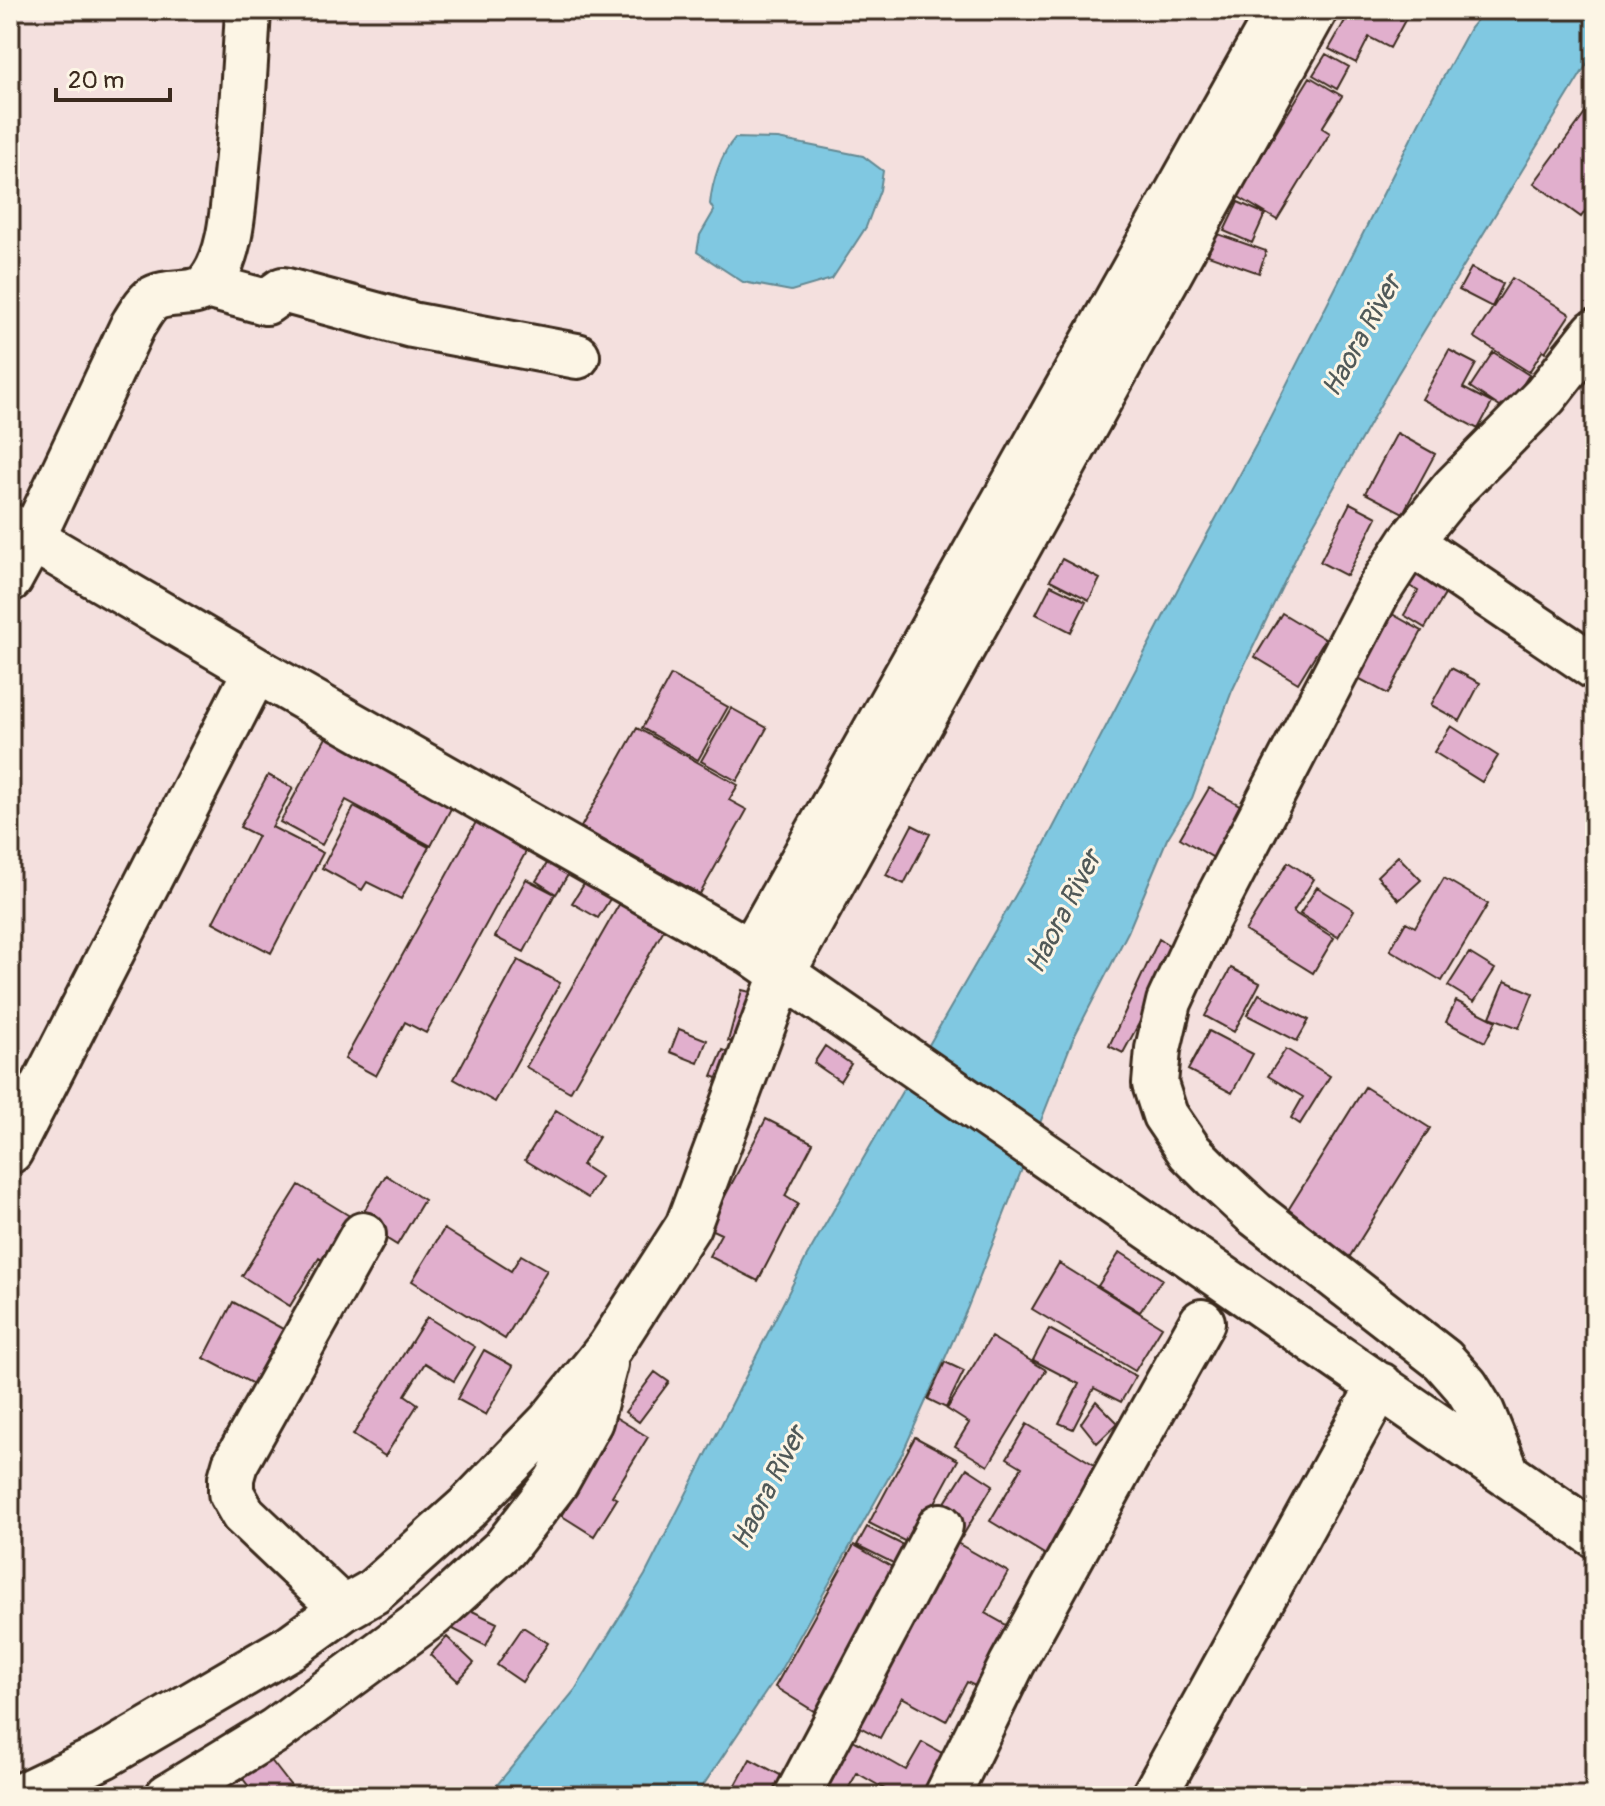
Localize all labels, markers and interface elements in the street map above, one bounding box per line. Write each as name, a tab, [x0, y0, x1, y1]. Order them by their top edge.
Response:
scale bar	[56, 52, 170, 102]
text: 20 m	[68, 66, 124, 95]
water label: Haora River	[1314, 267, 1411, 403]
water label: Haora River	[1018, 842, 1111, 979]
water label: Haora River	[723, 1418, 816, 1555]

